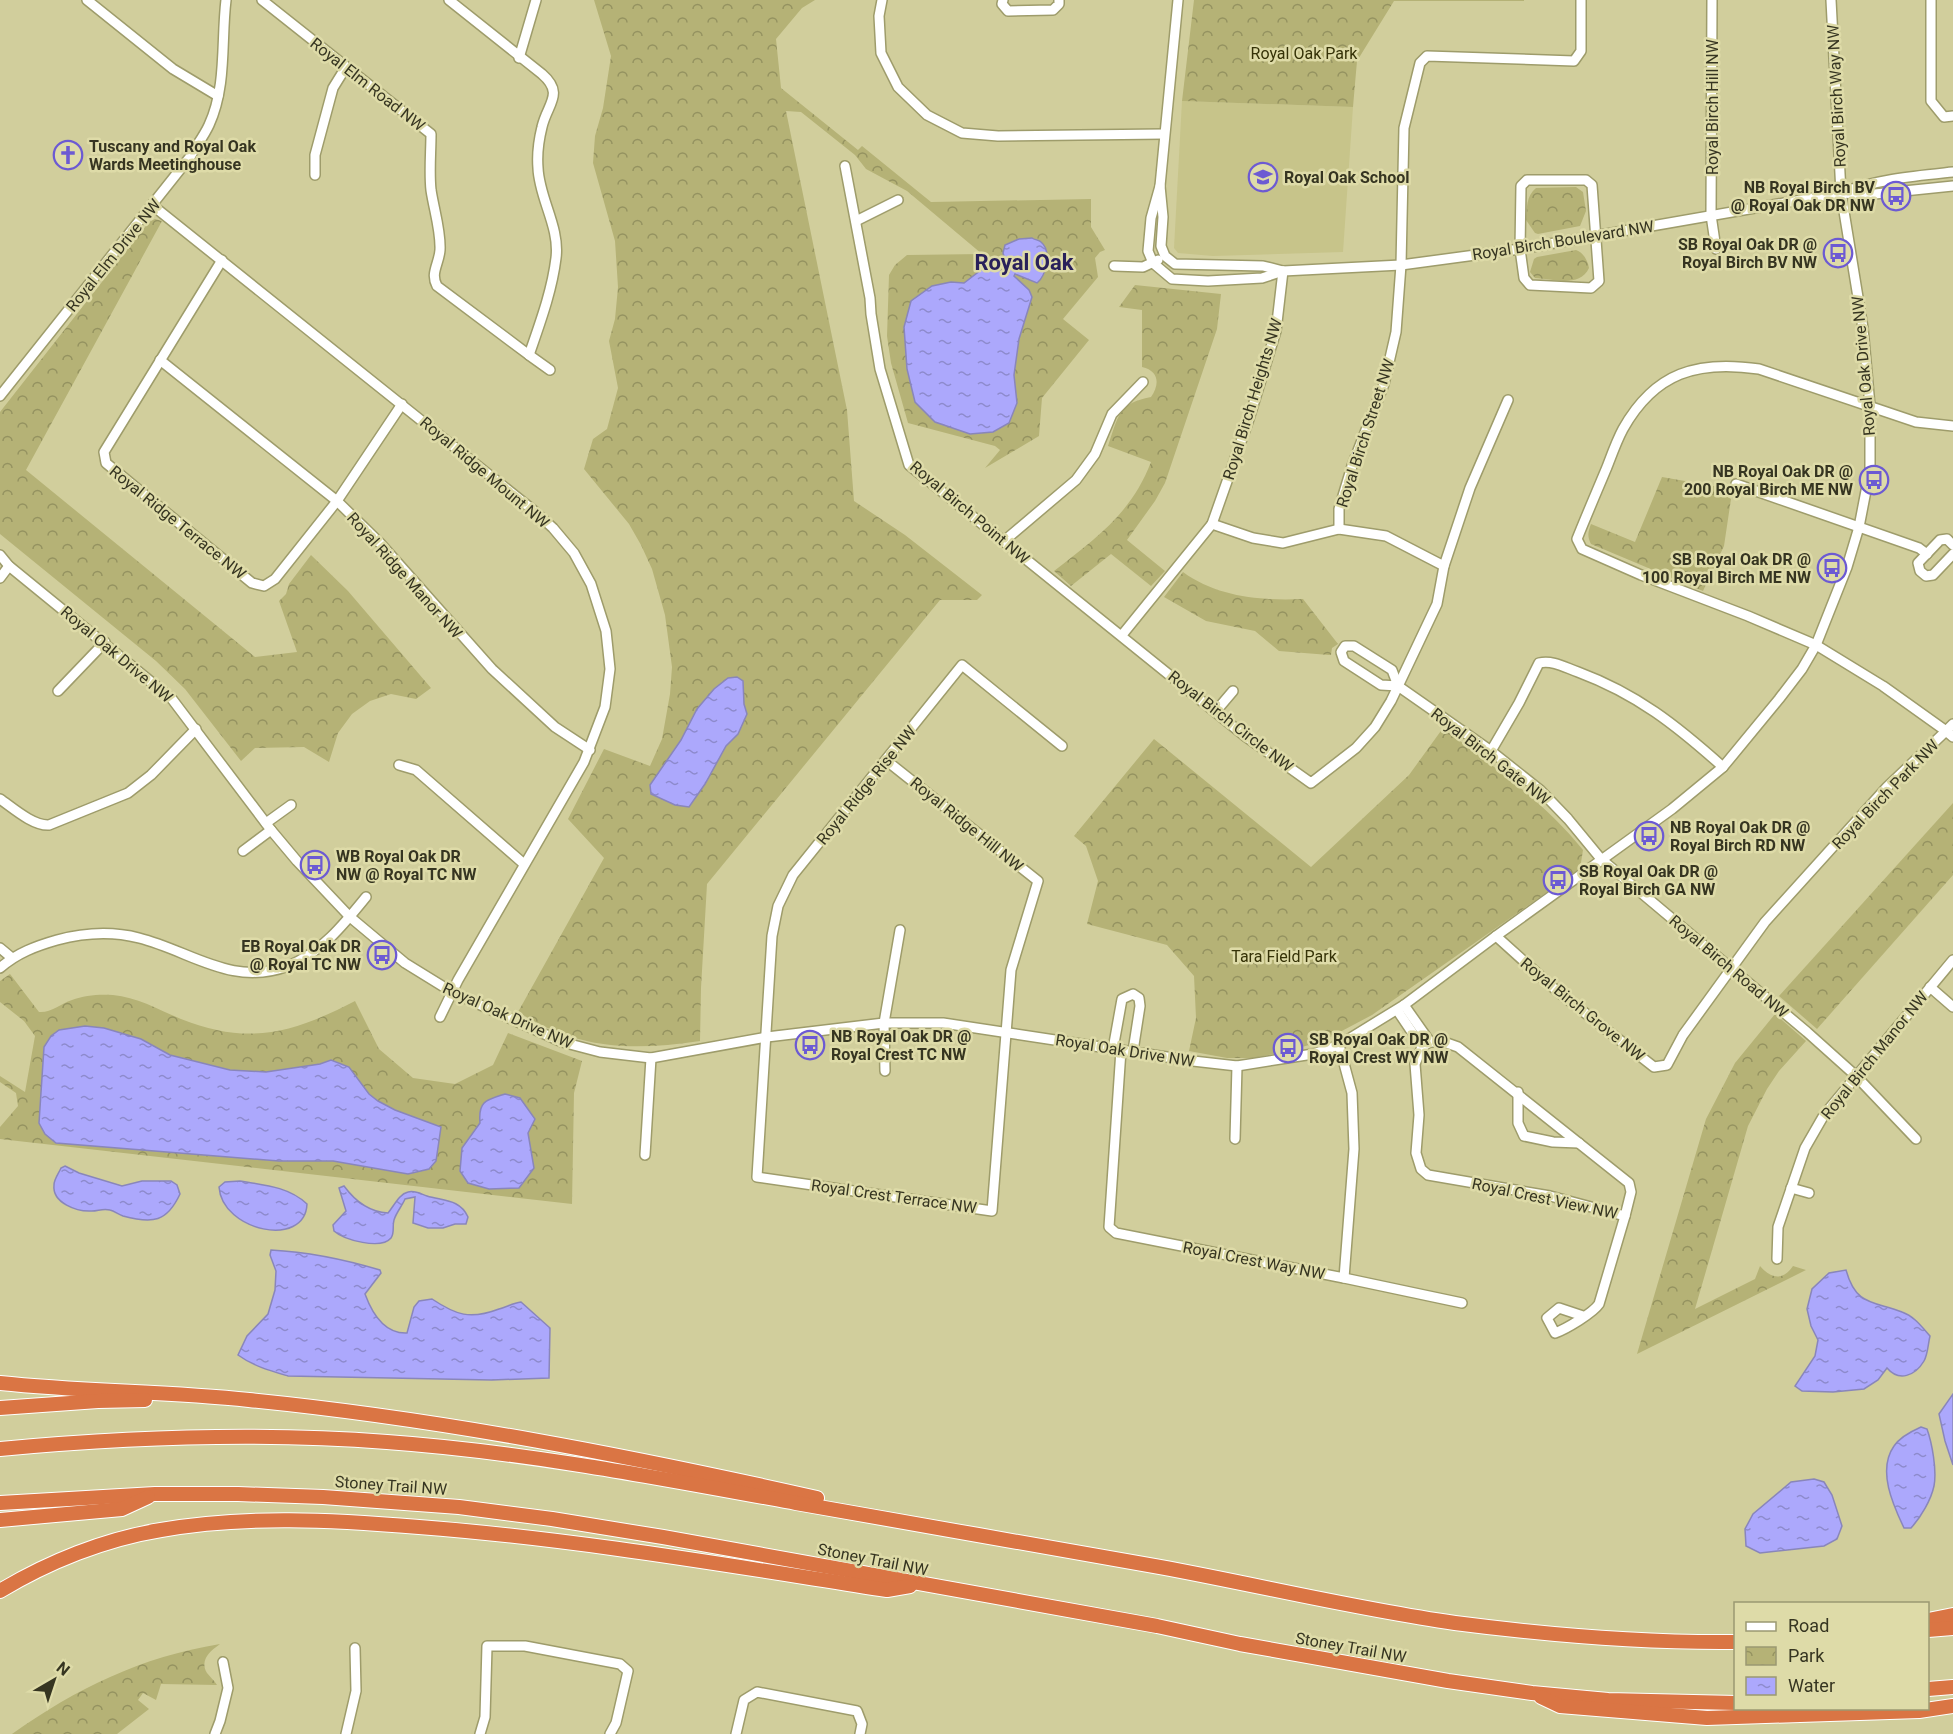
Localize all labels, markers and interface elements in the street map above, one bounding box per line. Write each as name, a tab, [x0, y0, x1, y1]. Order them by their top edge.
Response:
street label: Royal Birch Way NW	[1823, 24, 1850, 168]
street label: Royal Elm Road NW	[307, 34, 429, 135]
street label: Royal Birch Hill NW	[1703, 39, 1722, 175]
park label: Royal Oak Park	[1251, 44, 1358, 63]
place label: Tuscany and Royal Oak Wards Meetinghouse	[89, 137, 256, 174]
church icon: Tuscany and Royal Oak Wards Meetinghouse	[52, 139, 84, 171]
school or university icon: Royal Oak School	[1247, 161, 1279, 193]
place label: Royal Oak School	[1284, 168, 1409, 187]
place label: NB Royal Birch BV @ Royal Oak DR NW	[1731, 178, 1876, 215]
bus stop icon: NB Royal Birch BV @ Royal Oak DR NW	[1880, 180, 1912, 212]
street label: Royal Elm Drive NW	[62, 195, 165, 315]
street label: Royal Birch Boulevard NW	[1471, 217, 1655, 264]
place label: SB Royal Oak DR @ Royal Birch BV NW	[1678, 235, 1817, 272]
bus stop icon: SB Royal Oak DR @ Royal Birch BV NW	[1822, 237, 1854, 269]
district label: Royal Oak	[974, 250, 1074, 275]
street label: Royal Oak Drive NW	[1848, 295, 1879, 437]
street label: Royal Birch Heights NW	[1219, 316, 1286, 482]
street label: Royal Birch Street NW	[1332, 357, 1398, 510]
street label: Royal Ridge Mount NW	[416, 413, 553, 532]
street label: Royal Birch Point NW	[906, 457, 1033, 568]
street label: Royal Ridge Terrace NW	[106, 462, 250, 583]
place label: NB Royal Oak DR @ 200 Royal Birch ME NW	[1684, 462, 1853, 499]
bus stop icon: NB Royal Oak DR @ 200 Royal Birch ME NW	[1858, 464, 1890, 496]
street label: Royal Ridge Manor NW	[343, 509, 466, 642]
place label: SB Royal Oak DR @ 100 Royal Birch ME NW	[1642, 550, 1811, 587]
bus stop icon: SB Royal Oak DR @ 100 Royal Birch ME NW	[1816, 552, 1848, 584]
street label: Royal Oak Drive NW	[57, 602, 176, 707]
street label: Royal Birch Circle NW	[1165, 667, 1297, 776]
street label: Royal Birch Gate NW	[1427, 704, 1554, 809]
street label: Royal Ridge Rise NW	[813, 722, 920, 848]
street label: Royal Birch Park NW	[1828, 736, 1943, 853]
street label: Royal Ridge Hill NW	[906, 773, 1027, 876]
place label: NB Royal Oak DR @ Royal Birch RD NW	[1670, 818, 1810, 855]
bus stop icon: NB Royal Oak DR @ Royal Birch RD NW	[1633, 820, 1665, 852]
place label: WB Royal Oak DR NW @ Royal TC NW	[336, 847, 476, 884]
bus stop icon: WB Royal Oak DR NW @ Royal TC NW	[299, 849, 331, 881]
place label: SB Royal Oak DR @ Royal Birch GA NW	[1579, 862, 1718, 899]
bus stop icon: SB Royal Oak DR @ Royal Birch GA NW	[1542, 864, 1574, 896]
street label: Royal Birch Road NW	[1665, 911, 1792, 1022]
place label: EB Royal Oak DR @ Royal TC NW	[241, 937, 361, 974]
bus stop icon: EB Royal Oak DR @ Royal TC NW	[366, 939, 398, 971]
park label: Tara Field Park	[1231, 947, 1338, 966]
street label: Royal Birch Grove NW	[1517, 954, 1649, 1065]
street label: Royal Oak Drive NW	[440, 978, 576, 1053]
street label: Royal Birch Manor NW	[1817, 988, 1932, 1123]
place label: NB Royal Oak DR @ Royal Crest TC NW	[831, 1027, 971, 1064]
bus stop icon: NB Royal Oak DR @ Royal Crest TC NW	[794, 1029, 826, 1061]
street label: Royal Oak Drive NW	[1054, 1030, 1196, 1071]
place label: SB Royal Oak DR @ Royal Crest WY NW	[1309, 1030, 1448, 1067]
bus stop icon: SB Royal Oak DR @ Royal Crest WY NW	[1272, 1032, 1304, 1064]
street label: Royal Crest View NW	[1470, 1174, 1620, 1223]
street label: Royal Crest Terrace NW	[810, 1175, 978, 1218]
street label: Royal Crest Way NW	[1181, 1237, 1326, 1284]
street label: Stoney Trail NW	[334, 1472, 448, 1499]
street label: Stoney Trail NW	[816, 1539, 930, 1580]
legend	[1734, 1602, 1929, 1710]
text: Road	[1788, 1615, 1829, 1636]
street label: Stoney Trail NW	[1294, 1628, 1408, 1667]
text: Park	[1788, 1645, 1825, 1666]
north arrow	[24, 1650, 84, 1710]
text: N	[53, 1658, 73, 1680]
text: Water	[1788, 1675, 1835, 1696]

